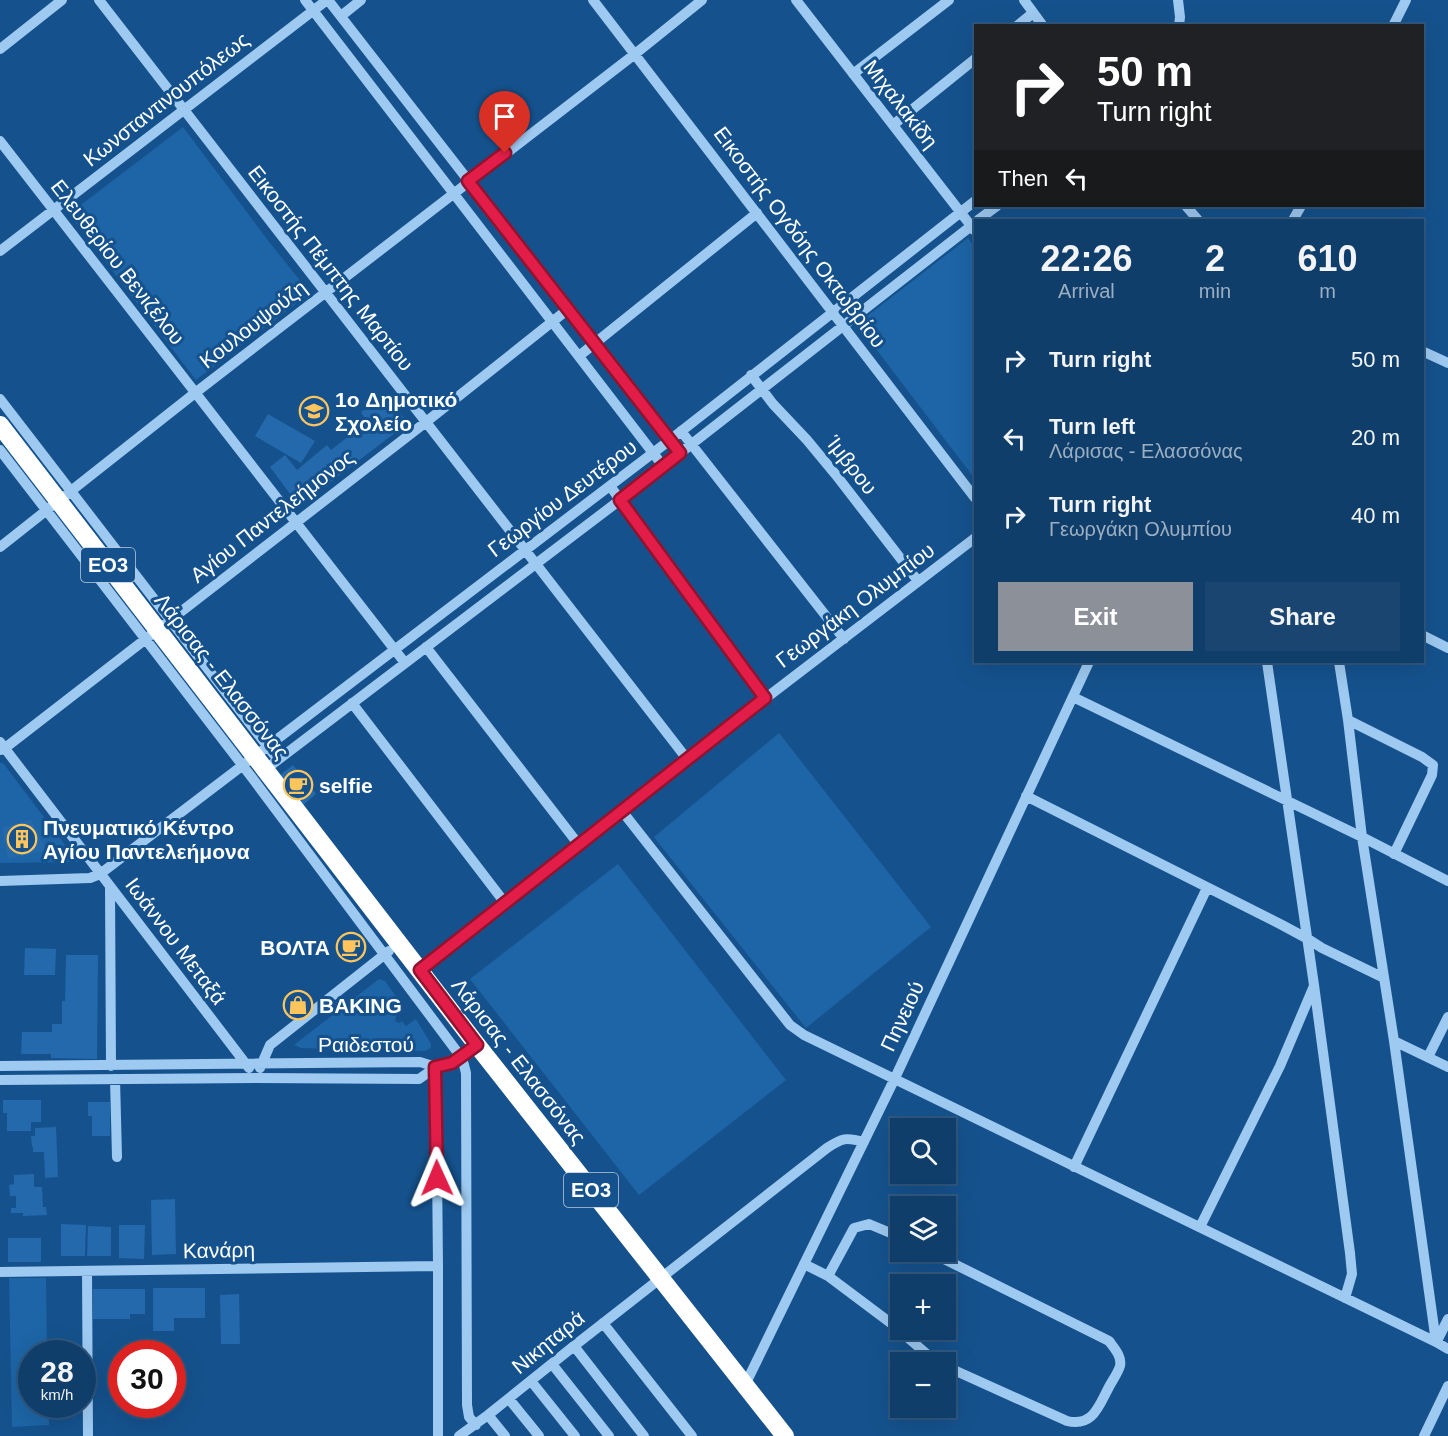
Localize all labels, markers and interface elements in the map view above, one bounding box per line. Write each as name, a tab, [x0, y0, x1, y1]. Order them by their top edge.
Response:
street label: Κωνσταντινουπόλεως	[79, 27, 253, 171]
icon: right	[998, 48, 1076, 126]
text: 50 m	[1097, 48, 1193, 95]
street label: Μιχαλακίδη	[859, 55, 943, 153]
pin	[479, 91, 530, 153]
text: Turn right	[1097, 97, 1212, 127]
icon: arrive	[488, 100, 521, 133]
street label: Εικοστής Ογδόης Οκτωβρίου	[709, 122, 891, 352]
street label: Εικοστής Πέμπτης Μαρτίου	[244, 161, 418, 375]
icon: left	[1060, 162, 1093, 195]
text: Then	[998, 166, 1048, 191]
street label: Ελευθερίου Βενιζέλου	[47, 175, 189, 349]
text: 22:26	[1040, 238, 1132, 279]
text: 2	[1205, 238, 1225, 279]
text: 610	[1297, 238, 1358, 279]
street label: Κουλουψούζη	[195, 275, 311, 373]
text: Arrival	[1058, 280, 1115, 302]
text: min	[1199, 280, 1231, 302]
text: m	[1319, 280, 1336, 302]
icon: right	[998, 344, 1031, 377]
text: Turn right	[1049, 347, 1151, 372]
text: 50 m	[1351, 347, 1400, 372]
place label: 1o Δημοτικό Σχολείο	[335, 388, 457, 435]
school or university icon: 1o Δημοτικό Σχολείο	[298, 395, 330, 427]
text: Turn left	[1049, 414, 1135, 439]
icon: left	[998, 422, 1031, 455]
text: 20 m	[1351, 425, 1400, 450]
street label: Ίμβρου	[822, 431, 882, 499]
street label: Γεωργίου Δευτέρου	[483, 435, 641, 561]
text: Λάρισας - Ελασσόνας	[1049, 440, 1243, 462]
street label: Αγίου Παντελεήμονος	[186, 445, 358, 587]
text: Turn right	[1049, 492, 1151, 517]
icon: right	[998, 500, 1031, 533]
text: 40 m	[1351, 503, 1400, 528]
text: Γεωργάκη Ολυμπίου	[1049, 518, 1232, 540]
street label: Γεωργάκη Ολυμπίου	[771, 538, 939, 672]
road number: ΕΟ3	[81, 548, 135, 582]
button: Exit	[998, 582, 1193, 651]
button: Share	[1205, 582, 1400, 651]
street label: Λάρισας - Ελασσόνας	[150, 589, 294, 763]
cafe icon: selfie	[282, 769, 314, 801]
place label: selfie	[319, 774, 373, 797]
place label: Πνευματικό Κέντρο Αγίου Παντελεήμονα	[43, 816, 250, 863]
building icon: Πνευματικό Κέντρο Αγίου Παντελεήμονα	[6, 823, 38, 855]
street label: Ιωάννου Μεταξά	[121, 873, 231, 1009]
cafe icon: ΒΟΛΤΑ	[335, 931, 367, 963]
place label: ΒΟΛΤΑ	[260, 936, 330, 959]
street label: Λάρισας - Ελασσόνας	[447, 974, 591, 1148]
street label: Πηνειού	[876, 977, 928, 1055]
shop icon: BAKING	[282, 989, 314, 1021]
place label: BAKING	[319, 994, 402, 1017]
street label: Ραιδεστού	[318, 1033, 414, 1056]
map controls	[890, 1118, 956, 1418]
button: search	[890, 1118, 956, 1184]
position arrow	[405, 1146, 469, 1210]
road number: ΕΟ3	[564, 1173, 618, 1207]
button: layers	[890, 1196, 956, 1262]
street label: Κανάρη	[183, 1238, 255, 1262]
button: +	[890, 1274, 956, 1340]
street label: Νικηταρά	[507, 1306, 589, 1378]
speed limit sign: 30	[108, 1340, 186, 1418]
button: −	[890, 1352, 956, 1418]
text: 28	[40, 1355, 74, 1388]
text: km/h	[41, 1386, 73, 1403]

